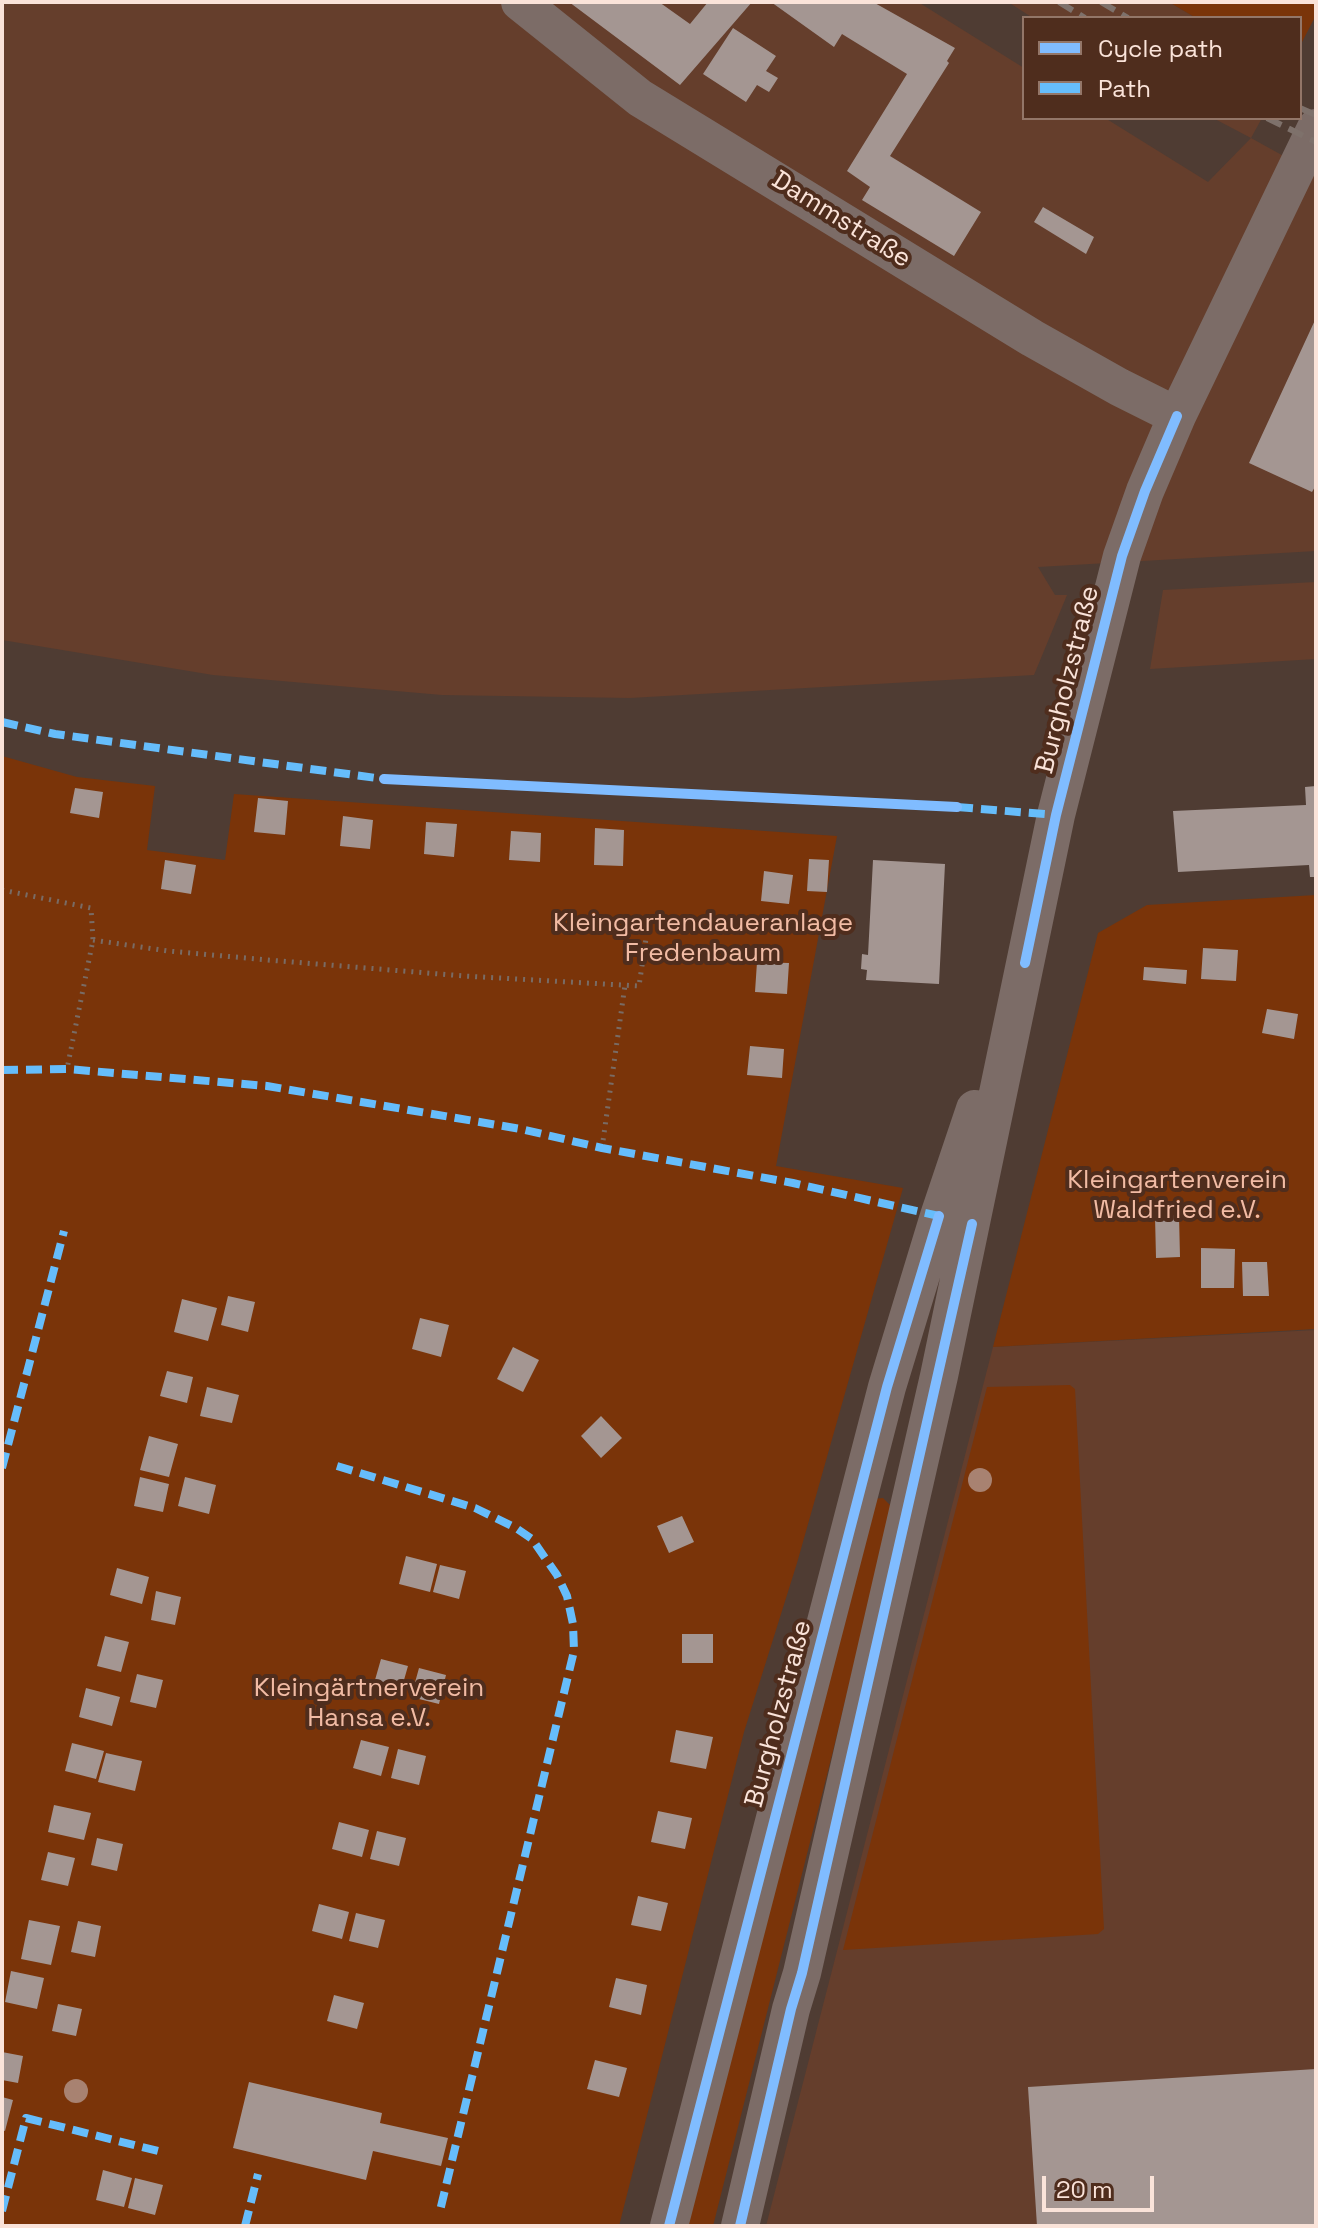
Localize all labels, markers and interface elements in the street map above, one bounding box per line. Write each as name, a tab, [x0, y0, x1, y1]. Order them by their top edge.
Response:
legend	[1022, 16, 1302, 120]
text: Cycle path	[1098, 33, 1223, 64]
text: Path	[1098, 73, 1151, 104]
street label: Dammstraße	[766, 165, 916, 275]
street label: Burgholzstraße	[1030, 583, 1106, 777]
park label: Kleingartendaueranlage Fredenbaum	[553, 908, 853, 970]
park label: Kleingartenverein Waldfried e.V.	[1067, 1165, 1287, 1226]
street label: Burgholzstraße	[739, 1617, 819, 1811]
park label: Kleingärtnerverein Hansa e.V.	[254, 1673, 484, 1734]
scale bar	[1046, 2160, 1158, 2210]
text: 20 m	[1056, 2174, 1113, 2205]

